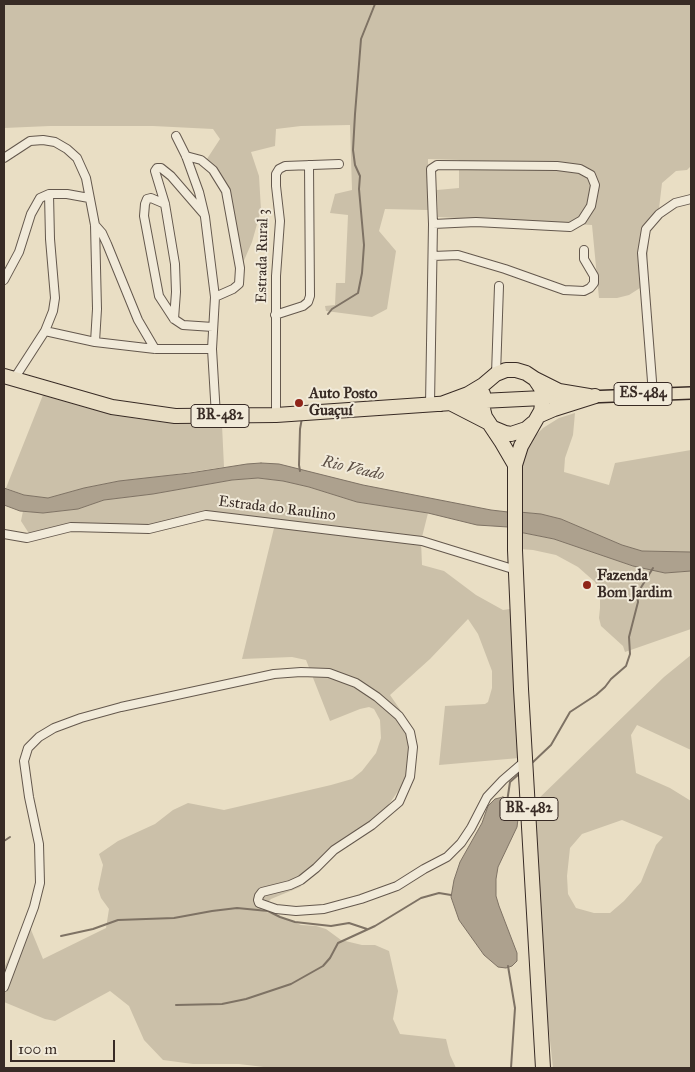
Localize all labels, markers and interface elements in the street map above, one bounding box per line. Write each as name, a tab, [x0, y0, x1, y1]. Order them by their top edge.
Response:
street label: Estrada Rural 3	[253, 209, 273, 303]
road number: ES-484	[614, 382, 672, 406]
place label: Auto Posto Guaçuí	[309, 385, 378, 420]
marker: Auto Posto Guaçuí	[293, 397, 305, 409]
road number: BR-482	[191, 404, 249, 428]
water label: Rio Veado	[320, 453, 386, 485]
street label: Estrada do Raulino	[217, 493, 337, 525]
place label: Fazenda Bom Jardim	[597, 567, 672, 602]
marker: Fazenda Bom Jardim	[581, 579, 593, 591]
road number: BR-482	[500, 798, 558, 821]
scale bar	[12, 1030, 118, 1062]
text: 100 m	[18, 1040, 57, 1058]

